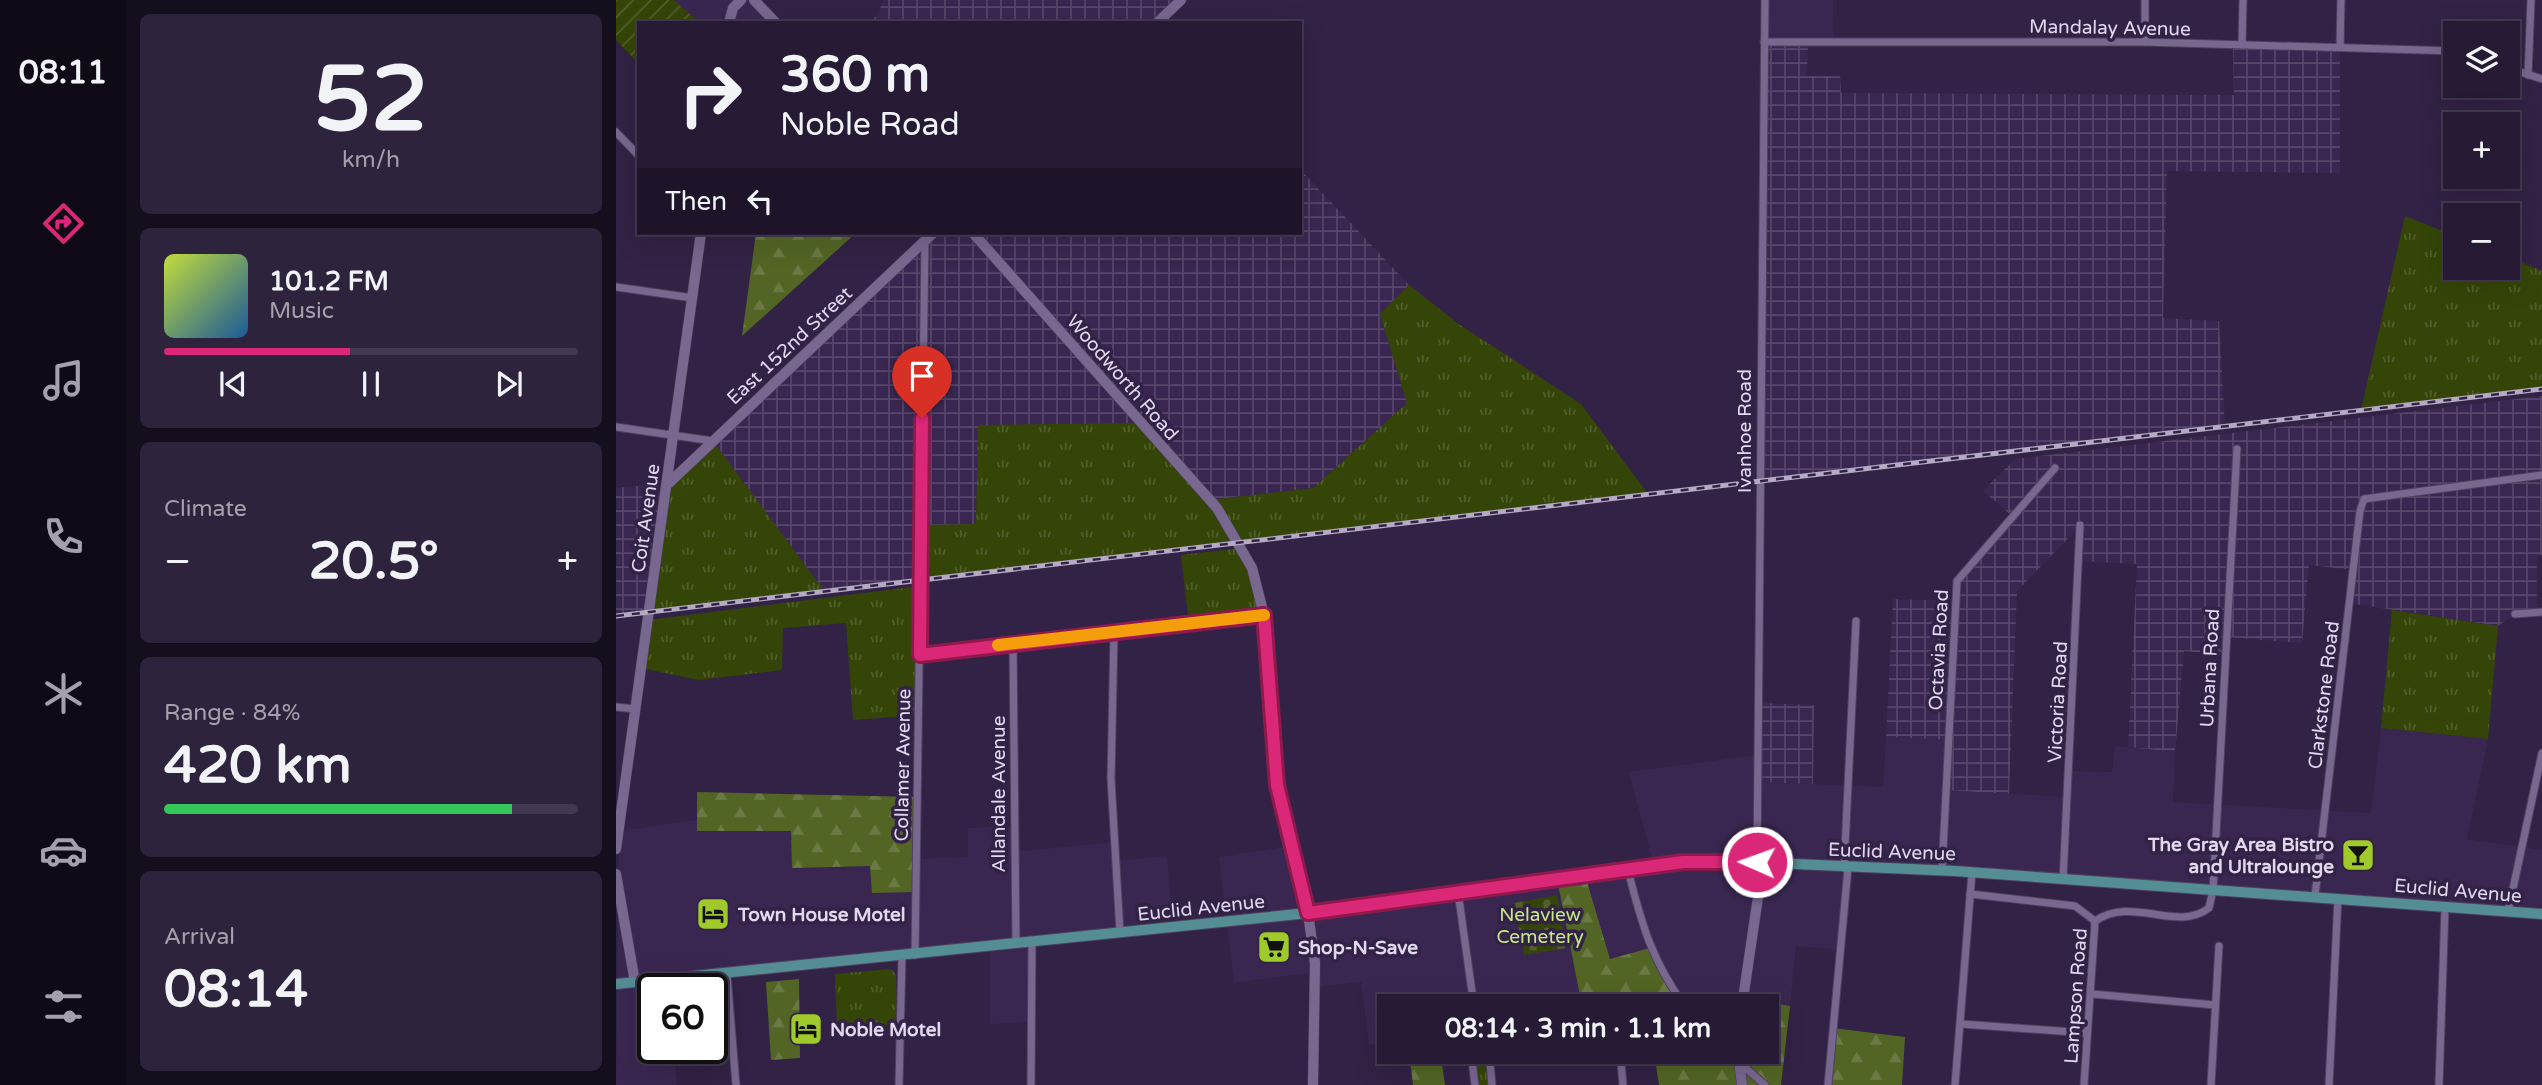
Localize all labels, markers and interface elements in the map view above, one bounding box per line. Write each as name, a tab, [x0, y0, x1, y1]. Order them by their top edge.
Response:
street label: Mandalay Avenue	[2029, 16, 2191, 40]
map controls	[2443, 21, 2520, 280]
button: layers	[2443, 21, 2520, 98]
text: 52	[314, 45, 428, 155]
text: 360 m	[780, 46, 930, 105]
icon: right	[665, 49, 756, 140]
text: 08:11	[19, 54, 107, 92]
text: Noble Road	[780, 106, 960, 144]
button: +	[2443, 112, 2520, 189]
text: km/h	[342, 146, 400, 174]
icon: left	[741, 182, 779, 220]
text: Then	[665, 186, 727, 217]
icon: directions	[39, 199, 88, 248]
button: −	[2443, 203, 2520, 280]
text: 101.2 FM	[269, 266, 389, 297]
street label: East 152nd Street	[723, 282, 857, 409]
text: Music	[269, 297, 334, 325]
street label: Woodworth Road	[1062, 311, 1183, 445]
pin	[892, 346, 952, 418]
icon: music	[39, 356, 88, 405]
icon: arrive	[903, 357, 941, 395]
icon: previous	[214, 365, 252, 403]
icon: pause	[352, 365, 390, 403]
icon: next	[490, 365, 528, 403]
street label: Ivanhoe Road	[1734, 369, 1756, 493]
street label: Coit Avenue	[627, 462, 664, 574]
text: Climate	[164, 495, 247, 523]
icon: phone	[39, 512, 88, 561]
text: 20.5°	[309, 530, 439, 593]
text: −	[164, 539, 191, 585]
text: +	[557, 539, 578, 585]
street label: Octavia Road	[1925, 589, 1953, 711]
street label: Urbana Road	[2196, 608, 2224, 728]
street label: Clarkstone Road	[2304, 620, 2344, 770]
street label: Victoria Road	[2044, 641, 2072, 763]
icon: climate	[39, 669, 88, 718]
street label: Collamer Avenue	[891, 688, 915, 842]
text: Range · 84%	[164, 699, 300, 727]
street label: Allandale Avenue	[988, 716, 1010, 872]
text: 420 km	[164, 734, 352, 797]
position arrow	[1720, 825, 1794, 899]
icon: car	[39, 826, 88, 875]
place label: The Gray Area Bistro and Ultralounge	[2147, 834, 2334, 879]
bar icon: The Gray Area Bistro and Ultralounge	[2339, 836, 2377, 874]
street label: Euclid Avenue	[1828, 839, 1956, 865]
street label: Euclid Avenue	[2393, 874, 2523, 908]
street label: Euclid Avenue	[1136, 890, 1266, 926]
hotel icon: Town House Motel	[694, 895, 732, 933]
place label: Town House Motel	[737, 904, 906, 926]
park label: Nelaview Cemetery	[1496, 904, 1584, 948]
text: Arrival	[164, 923, 235, 951]
street label: Lampson Road	[2060, 927, 2092, 1065]
supermarket icon: Shop-N-Save	[1255, 928, 1293, 966]
place label: Shop-N-Save	[1298, 937, 1418, 960]
text: 08:14	[164, 958, 308, 1021]
speed limit sign: 60	[637, 973, 728, 1064]
icon: filters	[39, 982, 88, 1031]
hotel icon: Noble Motel	[787, 1010, 825, 1048]
text: 08:14 · 3 min · 1.1 km	[1445, 1013, 1711, 1044]
place label: Noble Motel	[830, 1019, 941, 1041]

